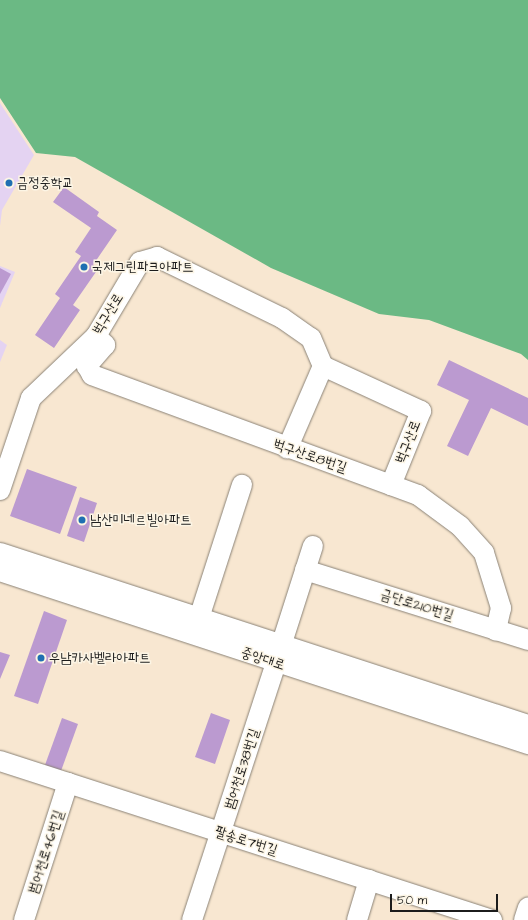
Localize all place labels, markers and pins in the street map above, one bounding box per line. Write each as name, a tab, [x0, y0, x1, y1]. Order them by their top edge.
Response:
place label: 금정중학교	[17, 175, 73, 191]
marker: 금정중학교	[4, 178, 14, 188]
place label: 국제그린파크아파트	[92, 259, 193, 275]
marker: 국제그린파크아파트	[79, 262, 89, 272]
place label: 남산미네르빌아파트	[90, 512, 191, 528]
marker: 남산미네르빌아파트	[77, 515, 87, 525]
place label: 우남카사벨라아파트	[49, 650, 150, 666]
marker: 우남카사벨라아파트	[36, 653, 46, 663]

